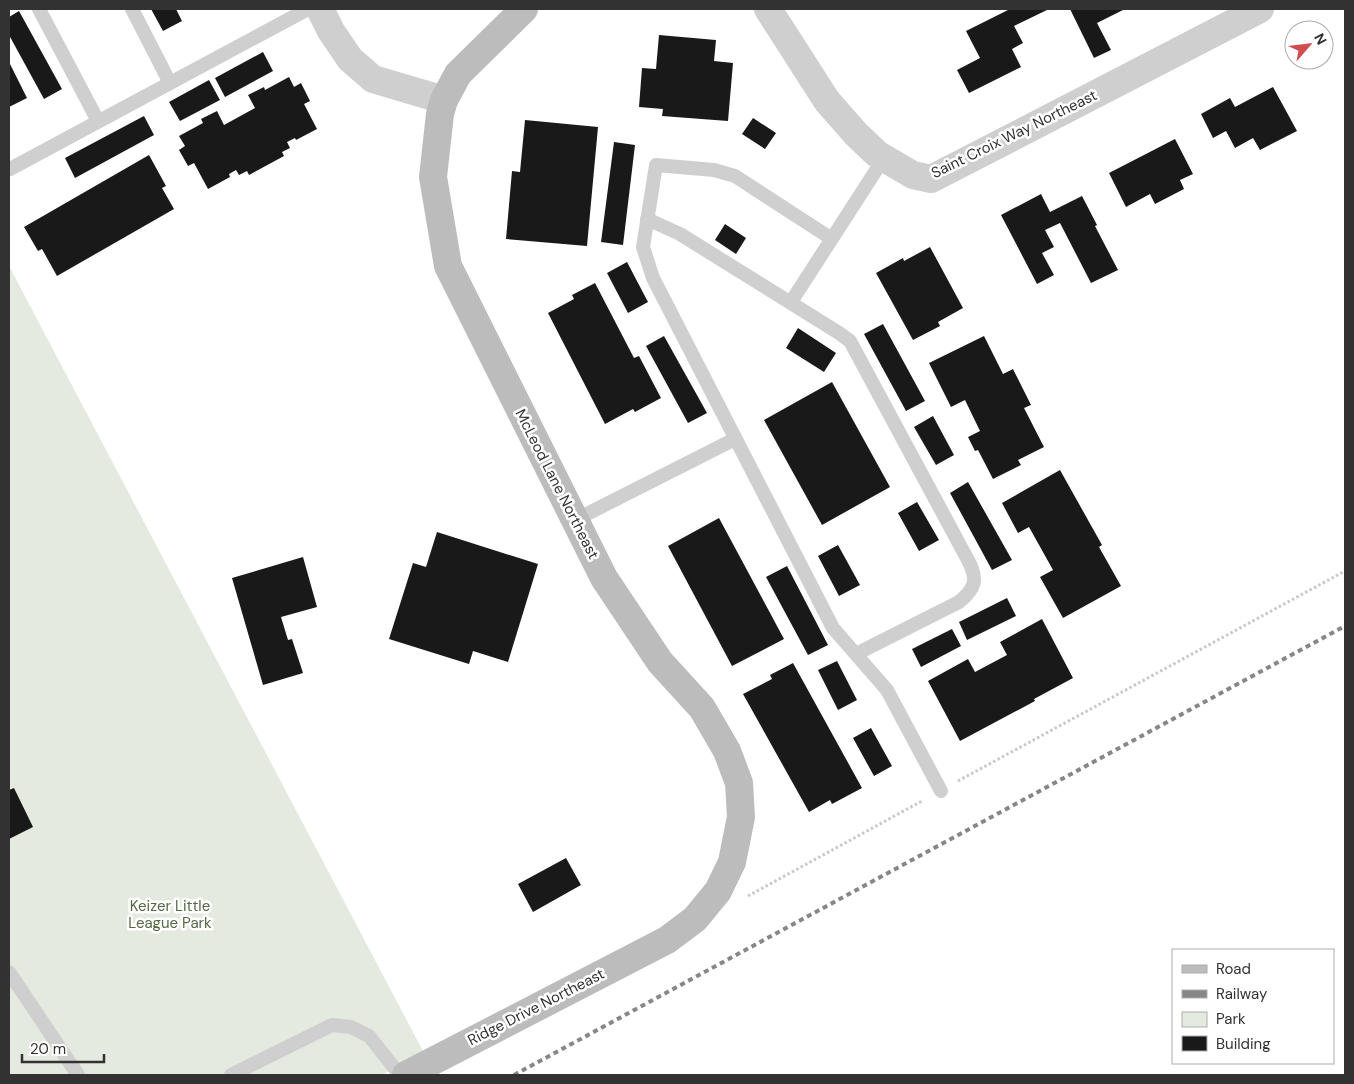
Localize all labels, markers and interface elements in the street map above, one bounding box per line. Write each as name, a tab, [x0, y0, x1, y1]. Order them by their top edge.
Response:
north arrow	[1284, 20, 1334, 70]
text: N	[1310, 30, 1331, 48]
street label: Saint Croix Way Northeast	[928, 85, 1100, 183]
street label: McLeod Lane Northeast	[510, 406, 604, 563]
park label: Keizer Little League Park	[128, 896, 212, 933]
legend	[1172, 949, 1334, 1064]
text: Road	[1216, 959, 1251, 979]
street label: Ridge Drive Northeast	[464, 964, 608, 1050]
text: Railway	[1216, 984, 1268, 1004]
text: Park	[1216, 1009, 1246, 1029]
scale bar	[22, 1032, 105, 1064]
text: Building	[1216, 1034, 1271, 1054]
text: 20 m	[30, 1039, 66, 1059]

